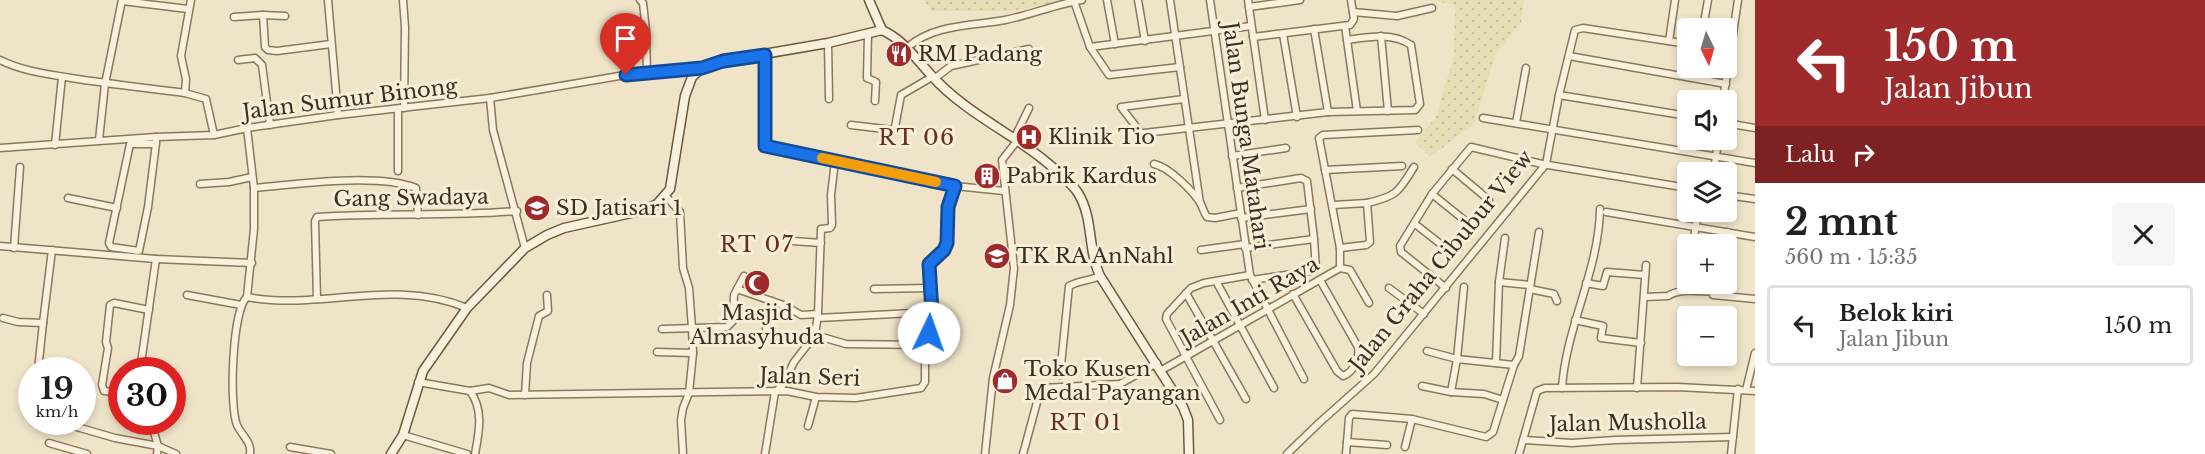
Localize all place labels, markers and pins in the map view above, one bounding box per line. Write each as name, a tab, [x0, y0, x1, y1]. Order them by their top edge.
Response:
pin	[600, 13, 651, 75]
restaurant icon: RM Padang	[884, 39, 914, 69]
place label: RM Padang	[918, 41, 1043, 67]
hospital icon: Klinik Tio	[1014, 122, 1044, 152]
place label: Klinik Tio	[1048, 124, 1155, 150]
building icon: Pabrik Kardus	[972, 161, 1002, 191]
place label: Pabrik Kardus	[1006, 163, 1157, 189]
school or university icon: SD Jatisari 1	[522, 193, 552, 223]
place label: SD Jatisari 1	[556, 195, 682, 221]
school or university icon: TK RA AnNahl	[982, 241, 1012, 271]
place label: TK RA AnNahl	[1016, 243, 1174, 269]
mosque icon: Masjid Almasyhuda	[742, 268, 772, 298]
place label: Masjid Almasyhuda	[689, 300, 824, 350]
place label: Toko Kusen Medal Payangan	[1024, 356, 1200, 406]
shop icon: Toko Kusen Medal Payangan	[990, 366, 1020, 396]

